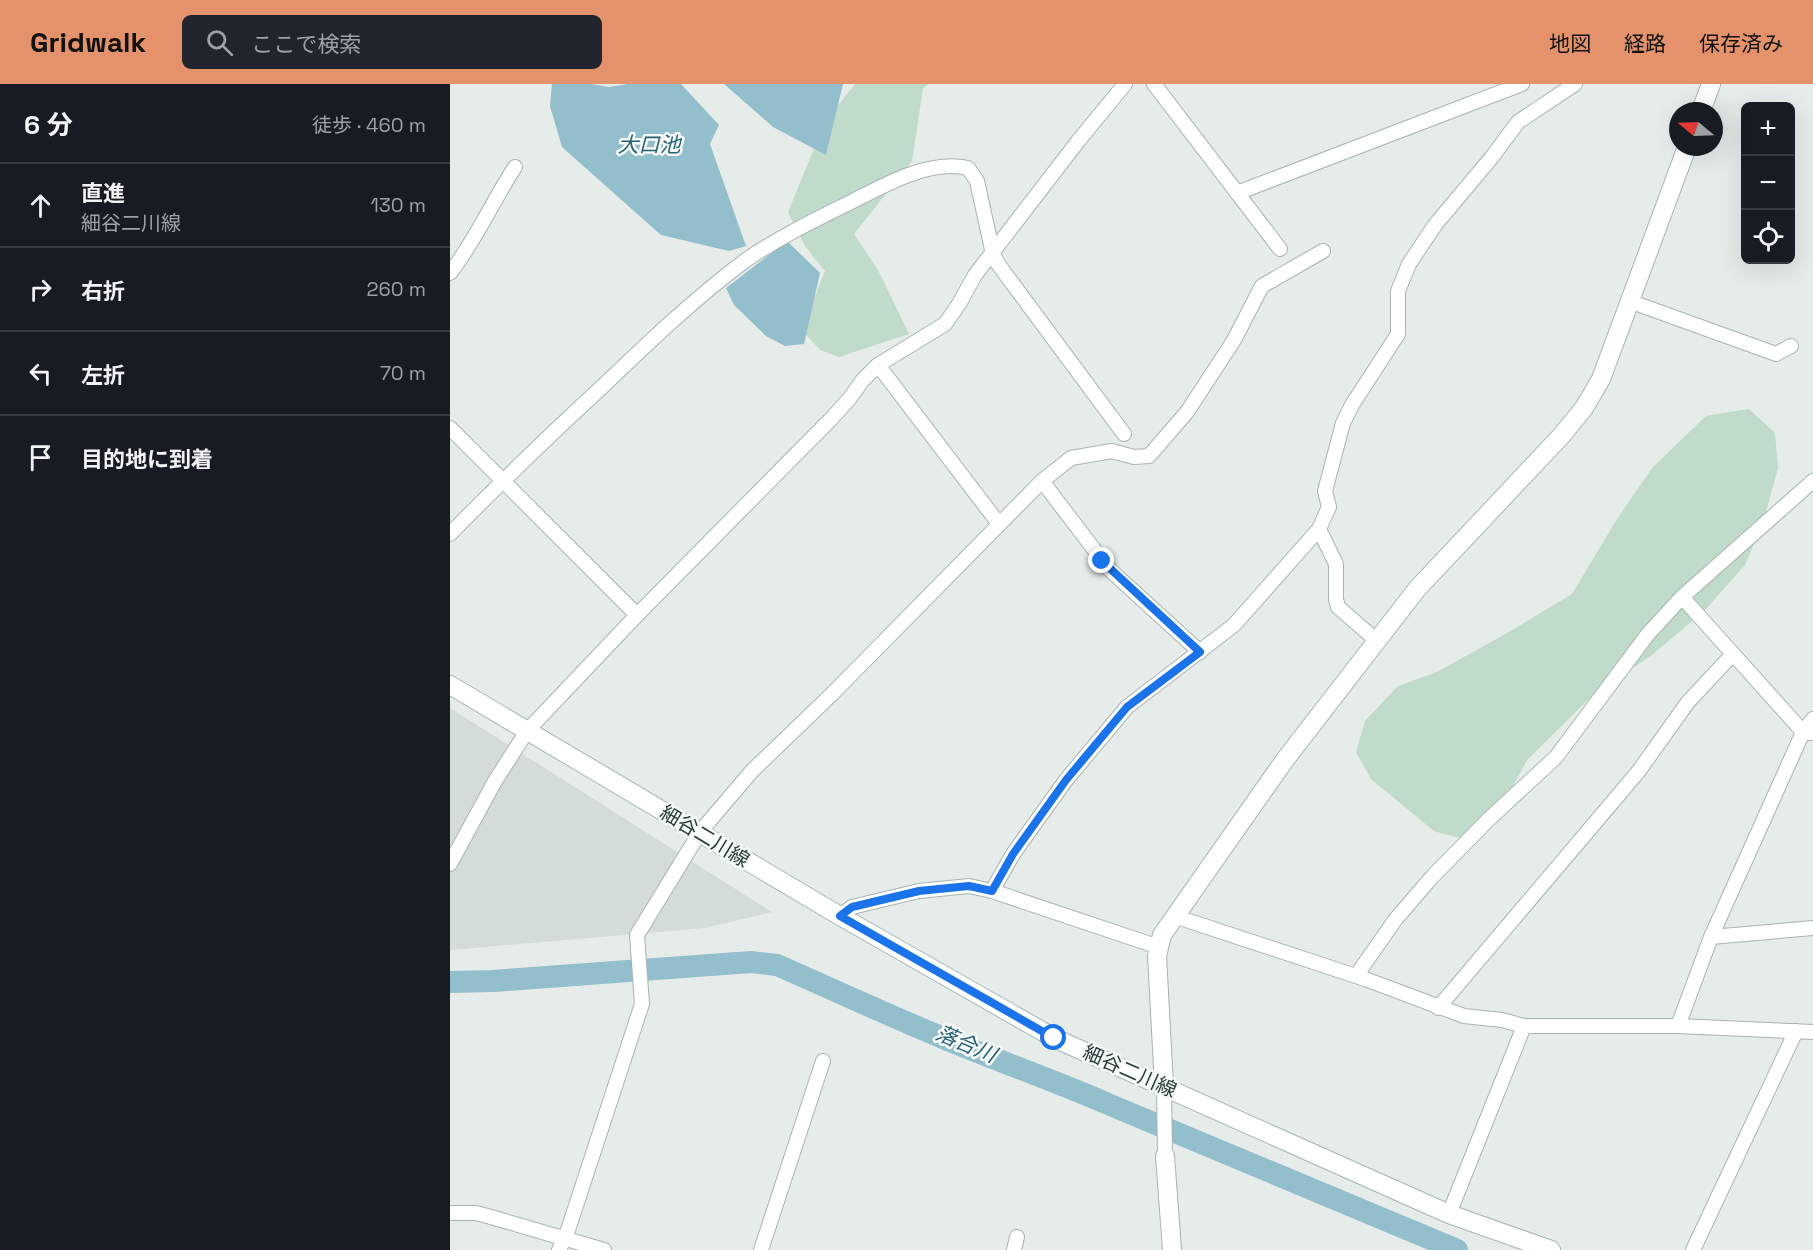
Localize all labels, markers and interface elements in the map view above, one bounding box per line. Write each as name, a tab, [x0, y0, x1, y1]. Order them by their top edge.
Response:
search box	[182, 15, 602, 69]
text: Gridwalk	[30, 24, 146, 60]
icon: search	[203, 26, 236, 59]
text: ここで検索	[251, 30, 361, 58]
text: 地図	[1549, 30, 1591, 57]
text: 経路	[1624, 30, 1666, 57]
text: 保存済み	[1699, 30, 1783, 57]
north arrow	[1669, 102, 1723, 156]
map controls	[1741, 102, 1795, 264]
button: +	[1741, 102, 1795, 156]
text: 6 分	[24, 108, 73, 142]
text: 徒歩 · 460 m	[312, 112, 426, 138]
water label: 大口池	[618, 131, 682, 158]
button: −	[1741, 156, 1795, 210]
text: 直進	[81, 179, 125, 207]
icon: ahead	[24, 189, 57, 222]
text: 130 m	[370, 192, 426, 218]
text: 細谷二川線	[81, 210, 181, 236]
button: locate	[1741, 210, 1795, 264]
icon: right	[24, 273, 57, 306]
text: 260 m	[367, 276, 426, 302]
text: 右折	[81, 277, 125, 305]
icon: left	[24, 357, 57, 390]
text: 70 m	[380, 360, 426, 386]
text: 左折	[81, 361, 125, 389]
icon: arrive	[24, 441, 57, 474]
text: 目的地に到着	[81, 445, 213, 473]
route end	[1088, 547, 1114, 573]
street label: 細谷二川線	[655, 799, 755, 873]
water label: 落合川	[932, 1019, 1002, 1069]
route start	[1040, 1024, 1066, 1050]
street label: 細谷二川線	[1079, 1039, 1181, 1103]

